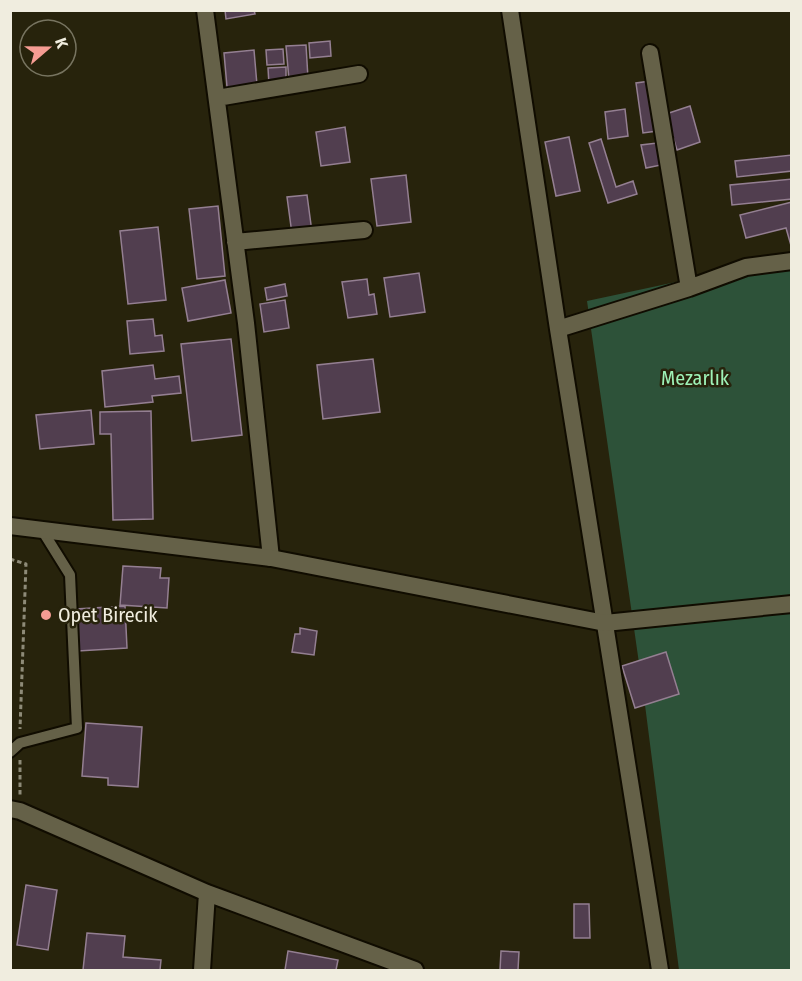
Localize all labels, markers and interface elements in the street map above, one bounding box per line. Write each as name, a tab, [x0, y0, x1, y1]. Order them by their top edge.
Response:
north arrow	[18, 18, 78, 78]
text: K	[51, 35, 72, 51]
park label: Mezarlık	[661, 366, 730, 390]
place label: Opet Birecik	[58, 603, 158, 627]
marker: Opet Birecik	[39, 608, 53, 622]

